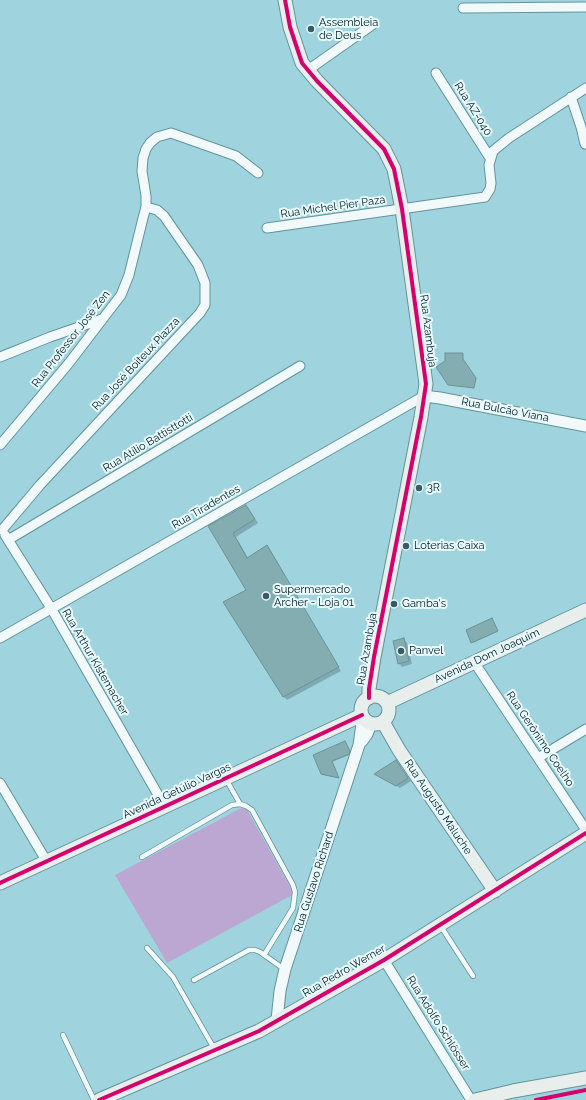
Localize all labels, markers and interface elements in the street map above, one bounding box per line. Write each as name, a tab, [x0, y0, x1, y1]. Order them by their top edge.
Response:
place label: Assembleia de Deus	[319, 16, 378, 42]
marker: Assembleia de Deus	[306, 24, 316, 34]
street label: Rua AZ-040	[451, 80, 495, 138]
street label: Rua Michel Pier Paza	[280, 193, 386, 221]
street label: Rua Professor José Zen	[29, 288, 113, 390]
street label: Rua Azambuja	[417, 294, 439, 368]
street label: Rua José Boiteux Piazza	[90, 315, 182, 413]
street label: Rua Bulcão Viana	[460, 395, 550, 425]
street label: Rua Atílio Battisttotti	[101, 411, 195, 475]
place label: 3R	[427, 481, 440, 495]
street label: Rua Tiradentes	[170, 482, 242, 532]
marker: 3R	[414, 483, 424, 493]
place label: Loterias Caixa	[414, 539, 485, 553]
marker: Loterias Caixa	[401, 541, 411, 551]
place label: Supermercado Archer - Loja 01	[274, 583, 354, 609]
marker: Supermercado Archer - Loja 01	[261, 591, 271, 601]
place label: Gamba's	[402, 597, 446, 611]
marker: Gamba's	[389, 599, 399, 609]
street label: Rua Arthur Kistemacher	[59, 606, 131, 718]
street label: Rua Azambuja	[354, 612, 380, 686]
street label: Avenida Dom Joaquim	[432, 626, 542, 686]
place label: Panvel	[409, 644, 443, 658]
marker: Panvel	[396, 646, 406, 656]
street label: Rua Gerônimo Coelho	[503, 689, 577, 789]
street label: Rua Augusto Maluche	[401, 757, 475, 857]
street label: Avenida Getúlio Vargas	[121, 760, 233, 822]
street label: Rua Gustavo Richard	[291, 830, 337, 934]
street label: Rua Pedro Werner	[300, 942, 388, 1000]
street label: Rua Adolfo Schlösser	[404, 973, 472, 1073]

